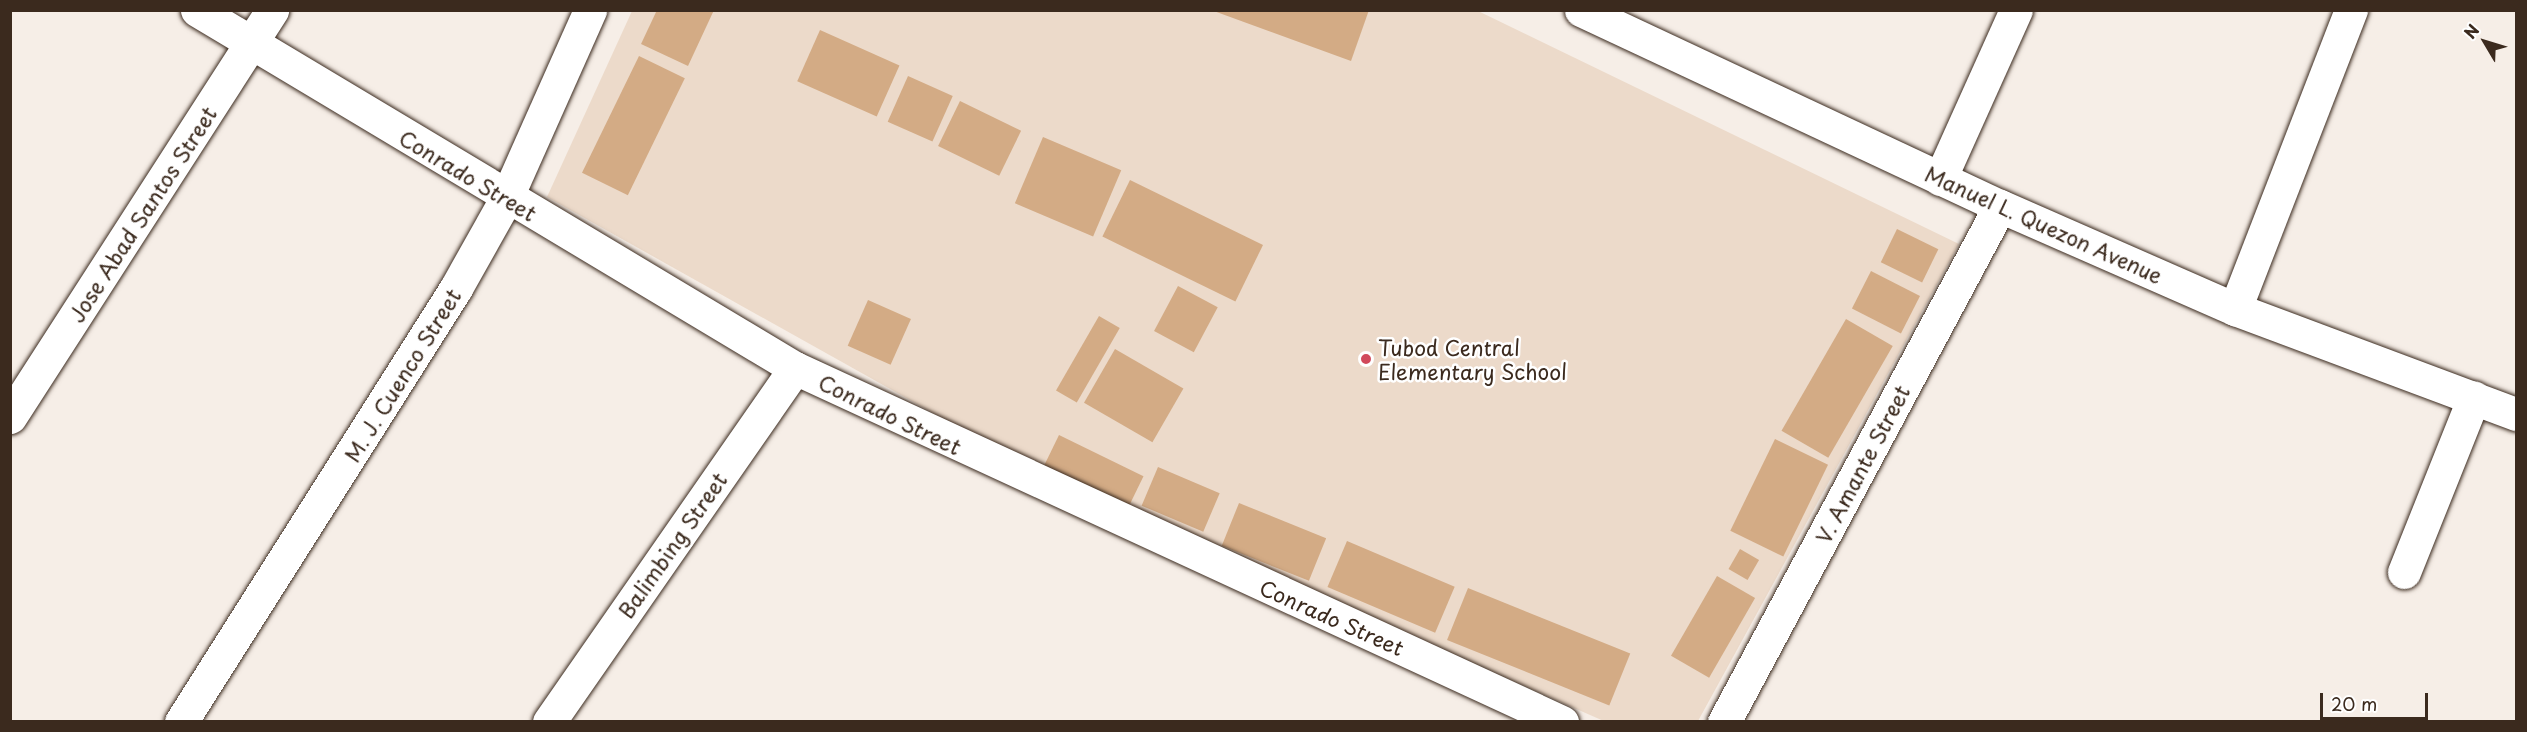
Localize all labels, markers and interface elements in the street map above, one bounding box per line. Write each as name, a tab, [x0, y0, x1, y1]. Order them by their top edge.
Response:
north arrow	[2455, 12, 2515, 72]
text: N	[2457, 19, 2484, 43]
street label: Jose Abad Santos Street	[63, 102, 221, 326]
street label: Conrado Street	[395, 124, 541, 226]
street label: Manuel L. Quezon Avenue	[1920, 159, 2168, 289]
street label: M. J. Cuenco Street	[338, 283, 466, 467]
place label: Tubod Central Elementary School	[1378, 334, 1567, 384]
marker: Tubod Central Elementary School	[1359, 352, 1373, 366]
street label: Conrado Street	[815, 369, 965, 459]
street label: V. Amante Street	[1810, 380, 1914, 548]
street label: Balimbing Street	[613, 468, 731, 622]
street label: Conrado Street	[1256, 574, 1408, 660]
scale bar	[2323, 681, 2431, 719]
text: 20 m	[2331, 690, 2377, 717]

